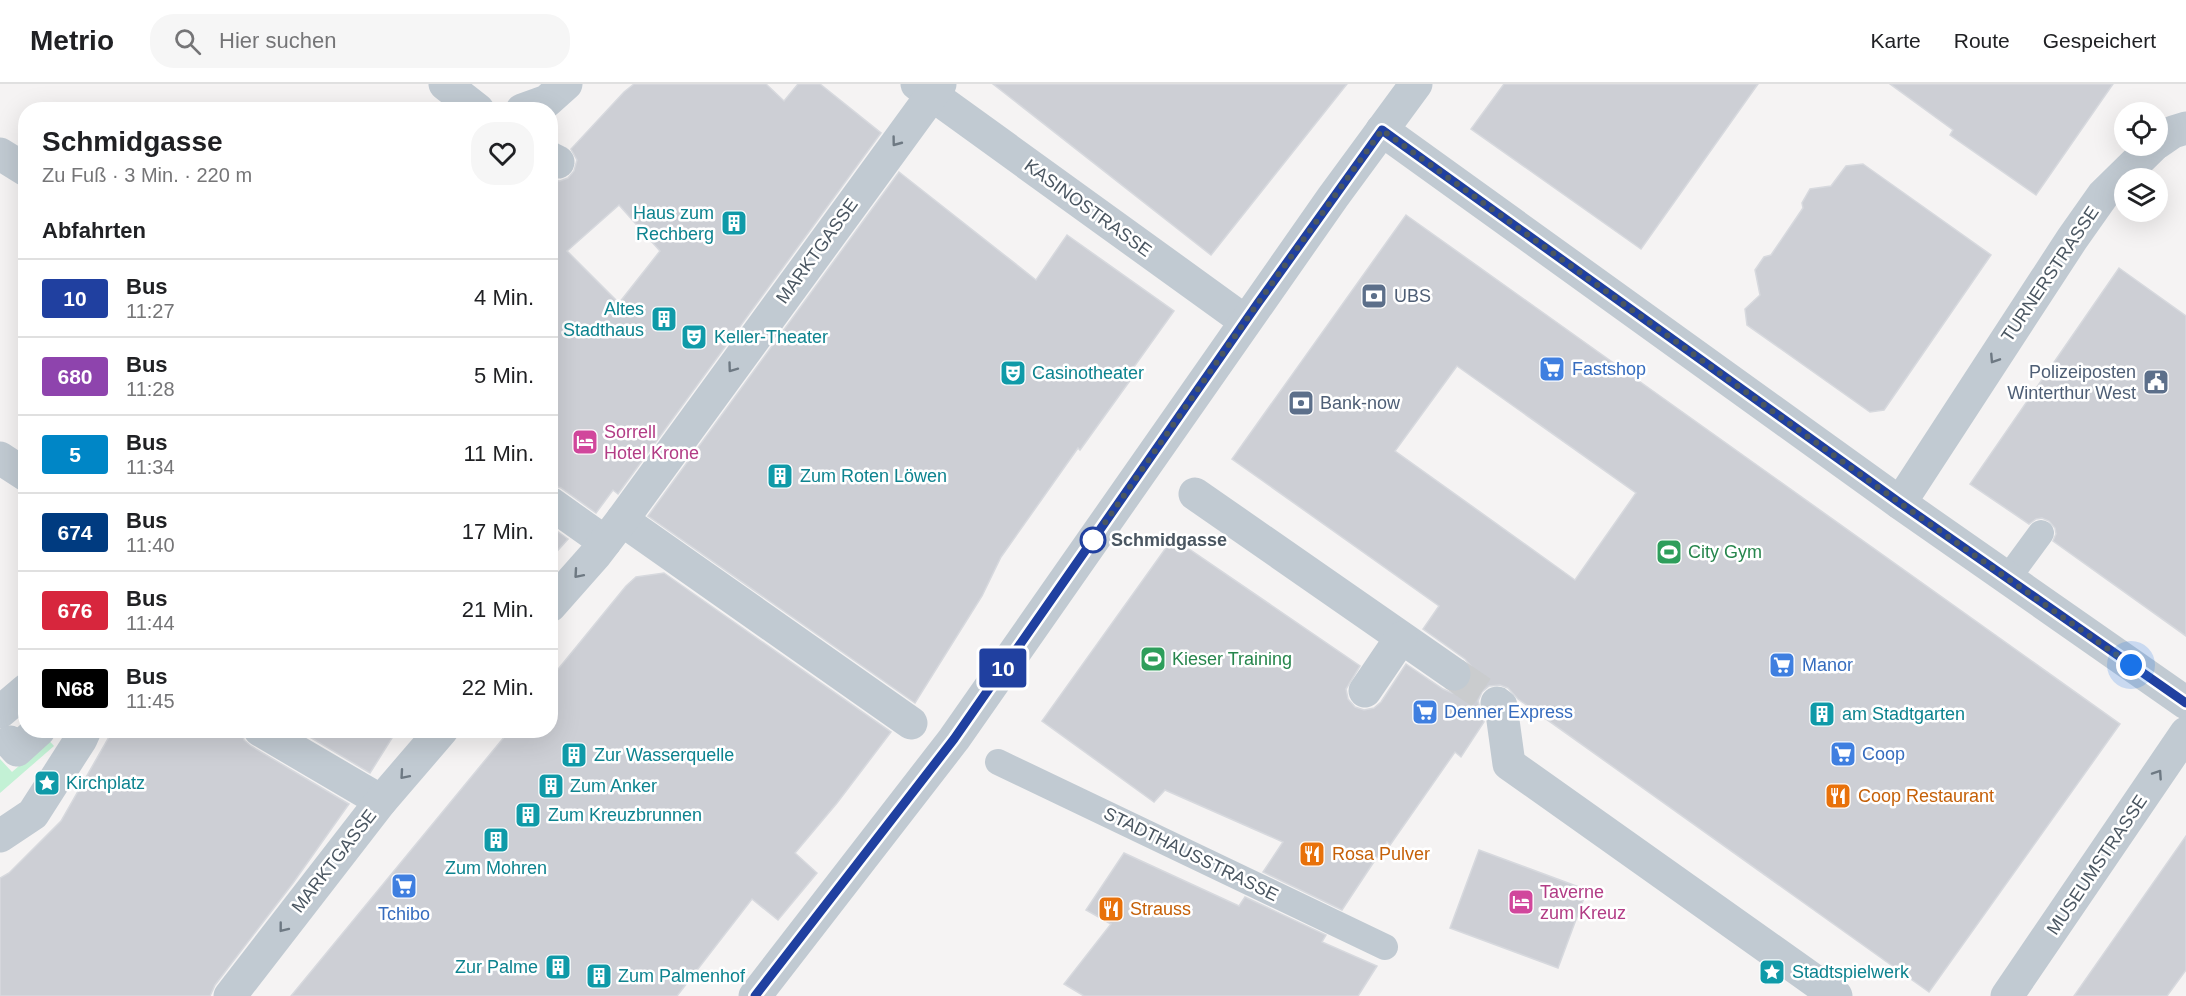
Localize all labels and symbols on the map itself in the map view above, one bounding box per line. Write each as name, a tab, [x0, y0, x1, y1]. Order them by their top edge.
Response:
one-way arrow	[892, 135, 903, 146]
street label: KASINOSTRASSE	[1021, 155, 1155, 261]
street label: MARKTGASSE	[772, 195, 862, 307]
street label: TURNERSTRASSE	[1997, 202, 2103, 346]
place label: Haus zum Rechberg	[633, 203, 714, 244]
building icon: Haus zum Rechberg	[719, 208, 749, 238]
bank icon: UBS	[1359, 281, 1389, 311]
place label: UBS	[1394, 286, 1431, 306]
place label: Altes Stadthaus	[563, 299, 644, 340]
building icon: Altes Stadthaus	[649, 304, 679, 334]
theatre icon: Keller-Theater	[679, 322, 709, 352]
place label: Keller-Theater	[714, 327, 828, 347]
one-way arrow	[1991, 352, 2002, 363]
supermarket icon: Fastshop	[1537, 354, 1567, 384]
theatre icon: Casinotheater	[998, 358, 1028, 388]
place label: Fastshop	[1572, 359, 1646, 379]
one-way arrow	[729, 362, 740, 373]
place label: Polizeiposten Winterthur West	[2007, 362, 2136, 403]
place label: Casinotheater	[1032, 363, 1144, 383]
public building icon: Polizeiposten Winterthur West	[2141, 367, 2171, 397]
bank icon: Bank-now	[1286, 388, 1316, 418]
place label: Bank-now	[1320, 393, 1401, 413]
place label: Sorrell Hotel Krone	[604, 422, 699, 463]
hotel icon: Sorrell Hotel Krone	[570, 427, 600, 457]
building icon: Zum Roten Löwen	[765, 461, 795, 491]
place label: Zum Roten Löwen	[800, 466, 947, 486]
marker: Schmidgasse	[1080, 527, 1106, 553]
place label: Schmidgasse	[1111, 530, 1227, 550]
sports icon: City Gym	[1654, 537, 1684, 567]
place label: City Gym	[1688, 542, 1762, 562]
one-way arrow	[574, 567, 585, 578]
sports icon: Kieser Training	[1138, 644, 1168, 674]
line badge: 10	[976, 648, 1030, 688]
place label: Kieser Training	[1172, 649, 1292, 669]
supermarket icon: Manor	[1767, 650, 1797, 680]
your location	[2116, 650, 2146, 680]
place label: Manor	[1802, 655, 1853, 675]
supermarket icon: Denner Express	[1410, 697, 1440, 727]
building icon: am Stadtgarten	[1807, 699, 1837, 729]
place label: Denner Express	[1444, 702, 1573, 722]
place label: am Stadtgarten	[1842, 704, 1965, 724]
supermarket icon: Coop	[1828, 739, 1858, 769]
building icon: Zur Wasserquelle	[559, 740, 589, 770]
place label: Coop	[1862, 744, 1905, 764]
place label: Zur Wasserquelle	[594, 745, 734, 765]
place icon: Kirchplatz	[32, 768, 62, 798]
one-way arrow	[400, 768, 411, 779]
one-way arrow	[2151, 770, 2162, 781]
building icon: Zum Anker	[536, 771, 566, 801]
place label: Kirchplatz	[66, 773, 145, 793]
place label: Zum Anker	[570, 776, 657, 796]
restaurant icon: Coop Restaurant	[1823, 781, 1853, 811]
place label: Coop Restaurant	[1858, 786, 1994, 806]
street label: MUSEUMSTRASSE	[2043, 791, 2151, 939]
building icon: Zum Kreuzbrunnen	[513, 800, 543, 830]
street label: STADTHAUSSTRASSE	[1100, 803, 1282, 905]
place label: Zum Kreuzbrunnen	[548, 805, 702, 825]
street label: MARKTGASSE	[288, 806, 380, 916]
building icon: Zum Mohren	[481, 825, 511, 855]
restaurant icon: Rosa Pulver	[1297, 839, 1327, 869]
place label: Rosa Pulver	[1332, 844, 1430, 864]
place label: Zum Mohren	[445, 858, 547, 878]
supermarket icon: Tchibo	[389, 871, 419, 901]
place label: Taverne zum Kreuz	[1540, 882, 1626, 923]
hotel icon: Taverne zum Kreuz	[1506, 887, 1536, 917]
restaurant icon: Strauss	[1096, 894, 1126, 924]
place label: Strauss	[1130, 899, 1191, 919]
place label: Tchibo	[378, 904, 430, 924]
one-way arrow	[279, 921, 290, 932]
building icon: Zur Palme	[543, 952, 573, 982]
place label: Zur Palme	[455, 957, 538, 977]
place icon: Stadtspielwerk	[1757, 957, 1787, 987]
building icon: Zum Palmenhof	[584, 961, 614, 991]
place label: Stadtspielwerk	[1792, 962, 1910, 982]
place label: Zum Palmenhof	[618, 966, 746, 986]

